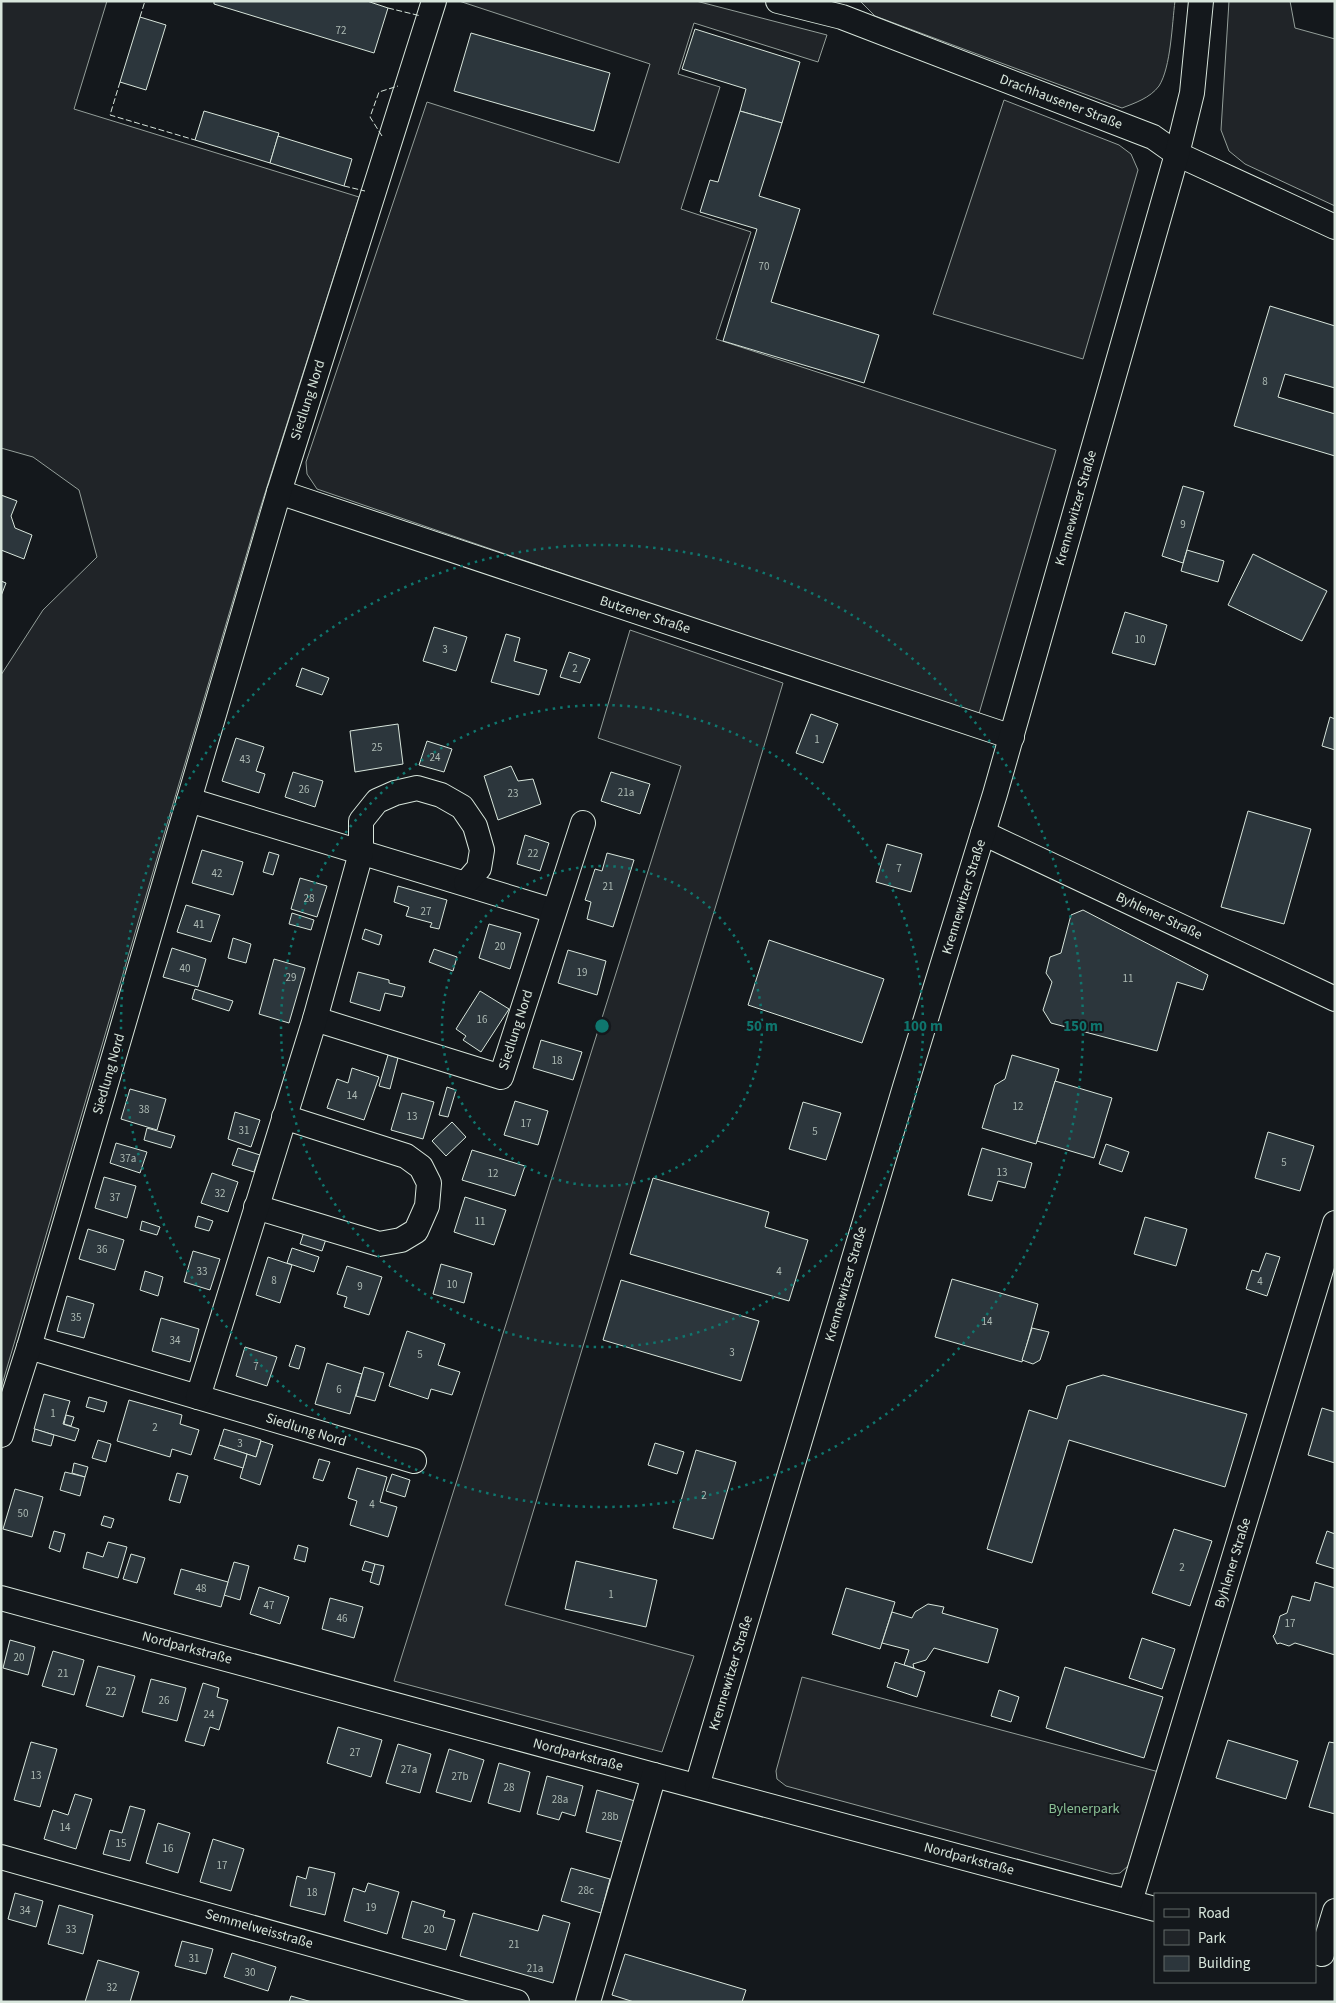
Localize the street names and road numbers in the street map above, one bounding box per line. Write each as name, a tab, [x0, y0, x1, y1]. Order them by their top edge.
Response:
street label: Drachhausener Straße	[997, 69, 1125, 135]
street label: Siedlung Nord	[286, 357, 330, 443]
street label: Krennewitzer Straße	[1050, 448, 1102, 568]
street label: Butzener Straße	[597, 591, 693, 639]
street label: Krennewitzer Straße	[937, 837, 991, 957]
street label: Byhlener Straße	[1112, 887, 1206, 945]
street label: Siedlung Nord	[494, 987, 538, 1073]
street label: Siedlung Nord	[88, 1031, 130, 1117]
street label: Krennewitzer Straße	[820, 1224, 872, 1344]
street label: Siedlung Nord	[263, 1408, 349, 1452]
street label: Byhlener Straße	[1210, 1515, 1256, 1611]
street label: Krennewitzer Straße	[704, 1613, 758, 1733]
street label: Nordparkstraße	[140, 1626, 234, 1670]
street label: Nordparkstraße	[531, 1733, 625, 1777]
street label: Nordparkstraße	[922, 1837, 1016, 1881]
street label: Semmelweisstraße	[203, 1904, 315, 1954]

